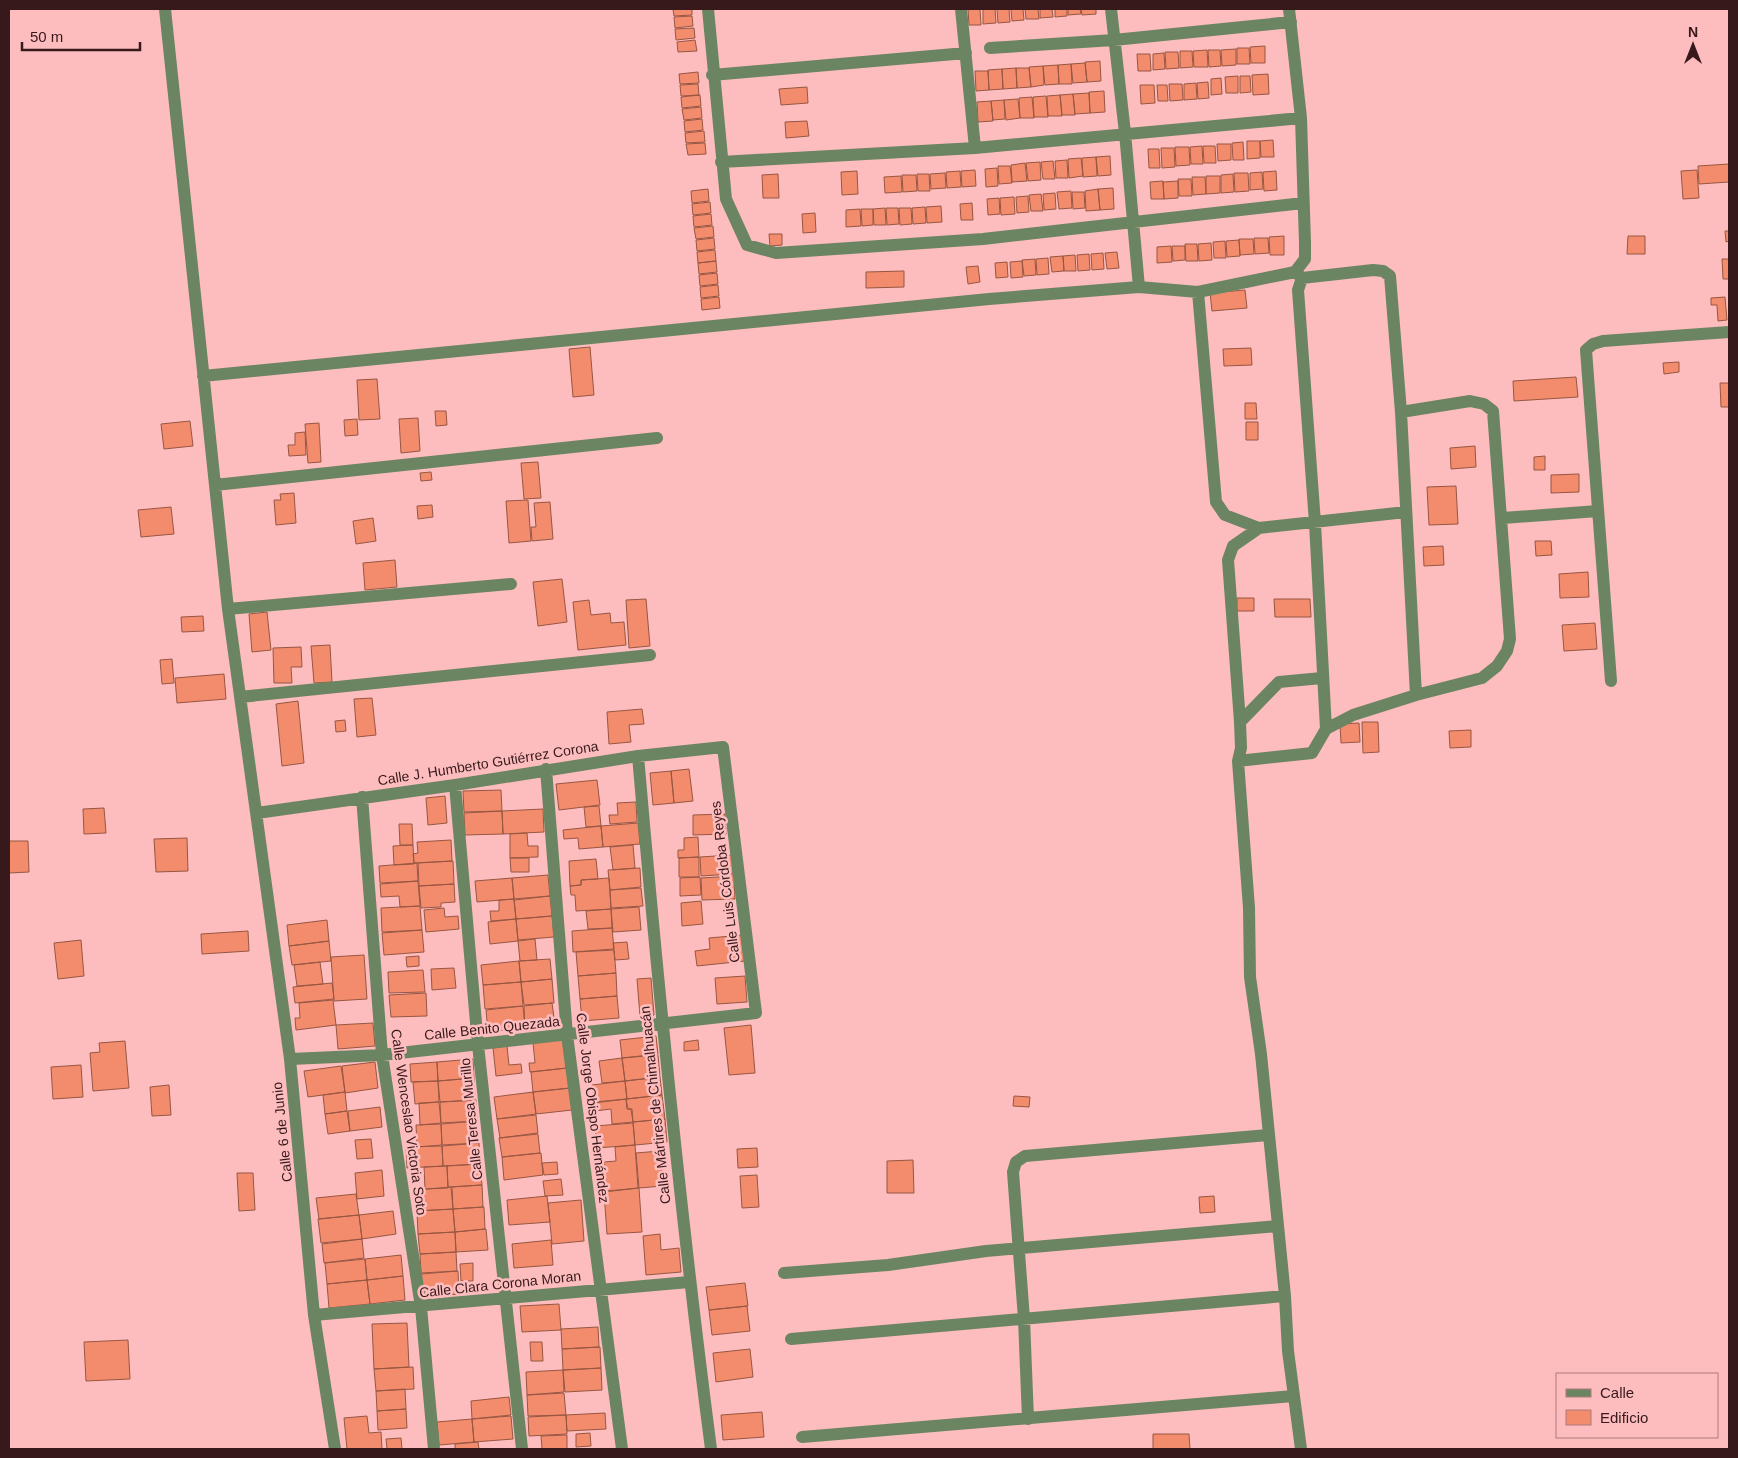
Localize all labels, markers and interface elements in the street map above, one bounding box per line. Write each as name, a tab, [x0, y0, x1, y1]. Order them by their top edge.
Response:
scale bar	[22, 20, 140, 52]
north arrow	[1668, 20, 1718, 70]
text: N	[1688, 24, 1698, 40]
text: 50 m	[30, 28, 63, 45]
street label: Calle J. Humberto Gutiérrez Corona	[376, 738, 600, 788]
street label: Calle Luis Córdoba Reyes	[707, 800, 743, 964]
street label: Calle Mártires de Chimalhuacán	[637, 1005, 673, 1205]
street label: Calle Jorge Obispo Hernández	[573, 1012, 613, 1204]
street label: Calle Benito Quezada	[423, 1013, 561, 1043]
street label: Calle Wenceslao Victoria Soto	[388, 1028, 430, 1216]
street label: Calle Teresa Murillo	[457, 1057, 485, 1181]
street label: Calle 6 de Junio	[269, 1081, 295, 1183]
street label: Calle Clara Corona Moran	[418, 1268, 582, 1300]
legend	[1556, 1373, 1718, 1438]
text: Calle	[1600, 1384, 1634, 1401]
text: Edificio	[1600, 1409, 1648, 1426]

